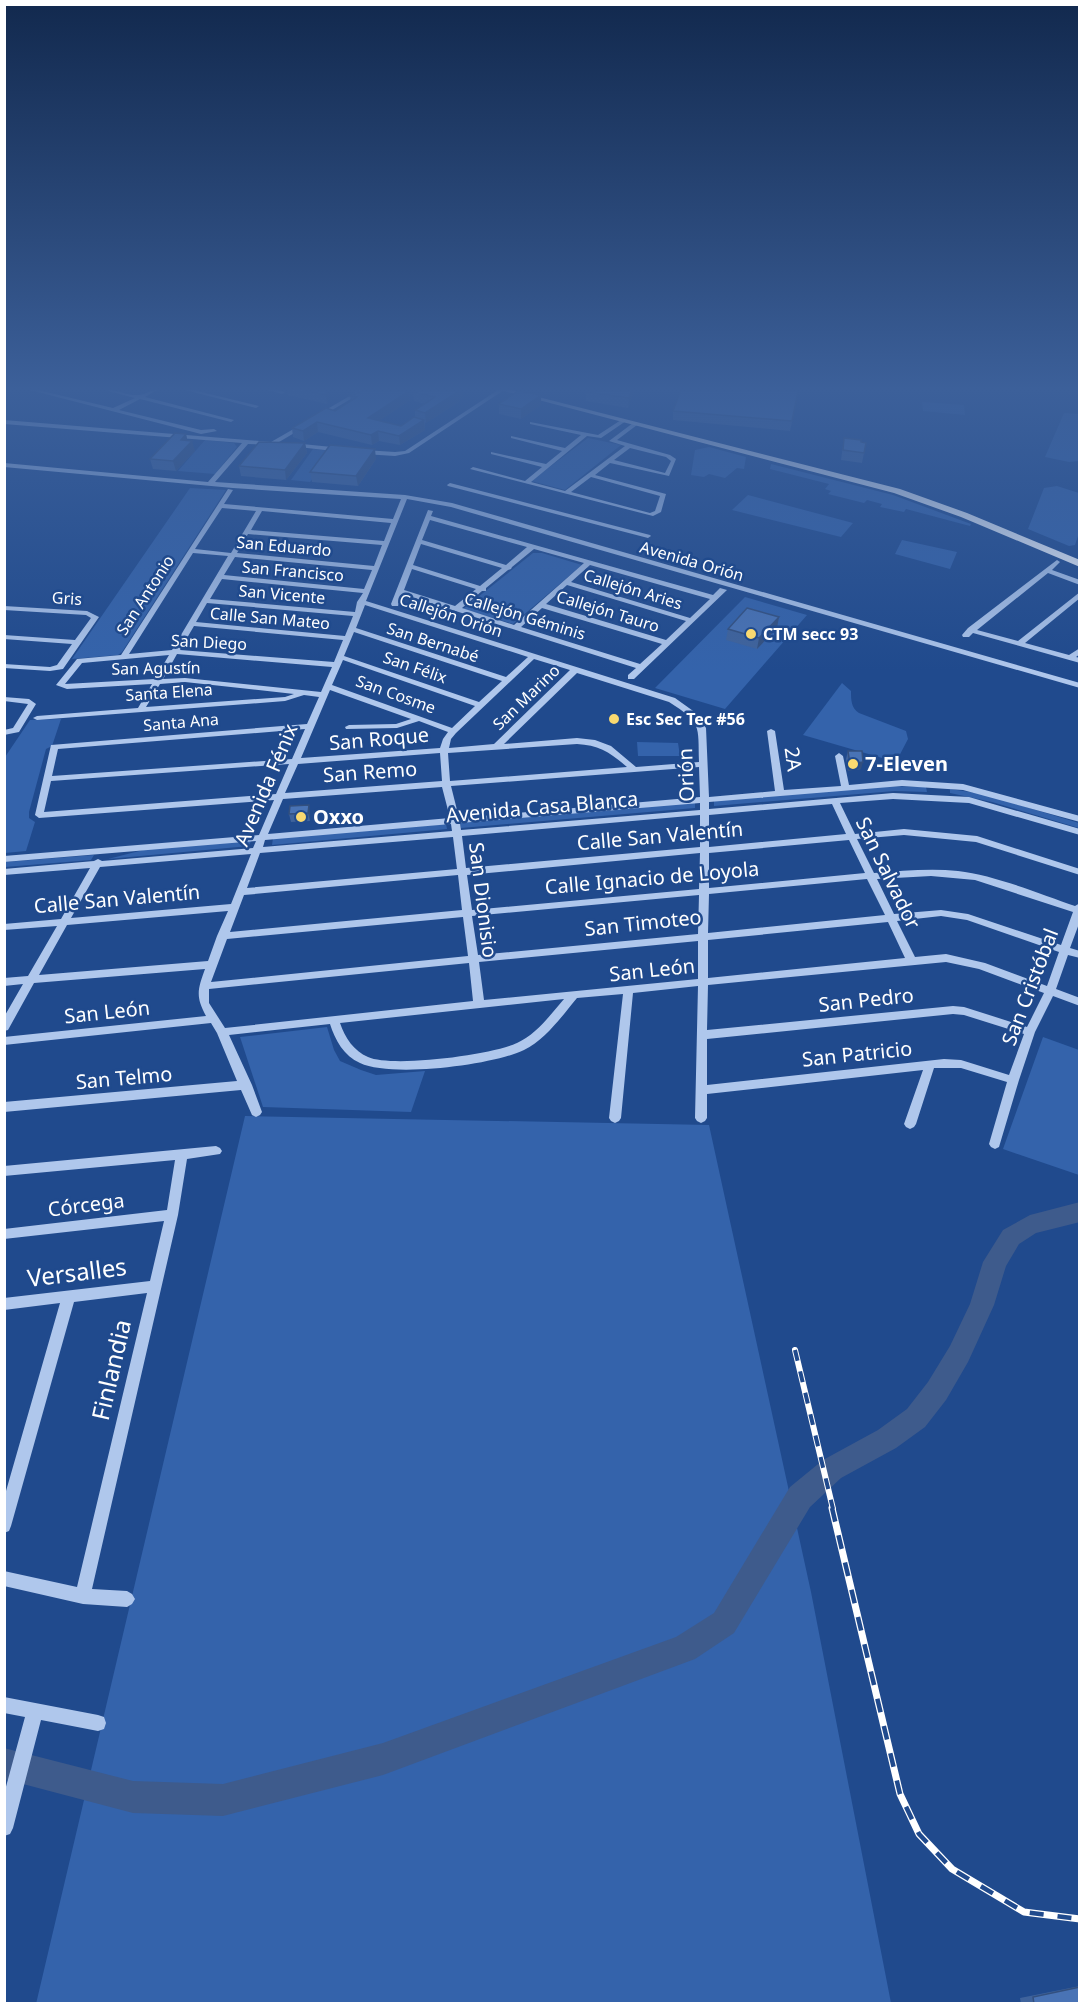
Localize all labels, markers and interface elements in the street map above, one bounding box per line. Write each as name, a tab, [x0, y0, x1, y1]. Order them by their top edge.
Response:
street label: San Eduardo	[236, 531, 332, 561]
street label: Avenida Orión	[637, 536, 747, 586]
street label: San Antonio	[111, 551, 179, 639]
street label: San Francisco	[241, 556, 345, 586]
street label: Callejón Aries	[581, 564, 685, 614]
street label: San Vicente	[238, 579, 326, 609]
street label: Callejón Tauro	[554, 585, 662, 637]
street label: Gris	[51, 586, 83, 610]
street label: Callejón Géminis	[462, 587, 588, 645]
street label: Callejón Orión	[397, 588, 505, 642]
street label: Calle San Mateo	[209, 602, 331, 634]
street label: San Bernabé	[384, 617, 482, 667]
place label: CTM secc 93	[763, 623, 858, 645]
marker: CTM secc 93	[744, 627, 758, 641]
street label: San Diego	[170, 629, 248, 655]
street label: San Félix	[380, 646, 450, 688]
street label: San Agustín	[111, 656, 201, 680]
street label: San Marino	[488, 659, 564, 735]
street label: San Cosme	[353, 669, 439, 719]
street label: Santa Elena	[125, 678, 213, 706]
street label: Santa Ana	[142, 708, 220, 736]
place label: Esc Sec Tec #56	[626, 708, 745, 730]
marker: Esc Sec Tec #56	[607, 712, 621, 726]
street label: Avenida Fénix	[228, 719, 304, 850]
street label: San Roque	[328, 721, 430, 756]
street label: 2A	[778, 745, 809, 773]
street label: Orión	[671, 748, 700, 802]
place label: 7-Eleven	[865, 750, 948, 777]
street label: San Remo	[322, 755, 418, 788]
marker: 7-Eleven	[846, 757, 860, 771]
street label: Avenida Casa Blanca	[445, 785, 639, 828]
place label: Oxxo	[313, 803, 364, 830]
marker: Oxxo	[294, 810, 308, 824]
street label: San Salvador	[850, 812, 927, 933]
street label: Calle San Valentín	[576, 815, 744, 856]
street label: San Dionisio	[463, 841, 504, 959]
street label: Calle Ignacio de Loyola	[544, 855, 760, 900]
street label: Calle San Valentín	[33, 878, 201, 919]
street label: San Timoteo	[583, 903, 703, 942]
street label: San Cristóbal	[995, 924, 1064, 1049]
street label: San León	[608, 952, 696, 987]
street label: San Pedro	[817, 981, 915, 1018]
street label: San León	[63, 994, 151, 1029]
street label: San Patricio	[801, 1034, 913, 1073]
street label: San Telmo	[75, 1060, 173, 1095]
street label: Córcega	[46, 1186, 126, 1223]
street label: Versalles	[25, 1249, 128, 1294]
street label: Finlandia	[83, 1316, 138, 1423]

